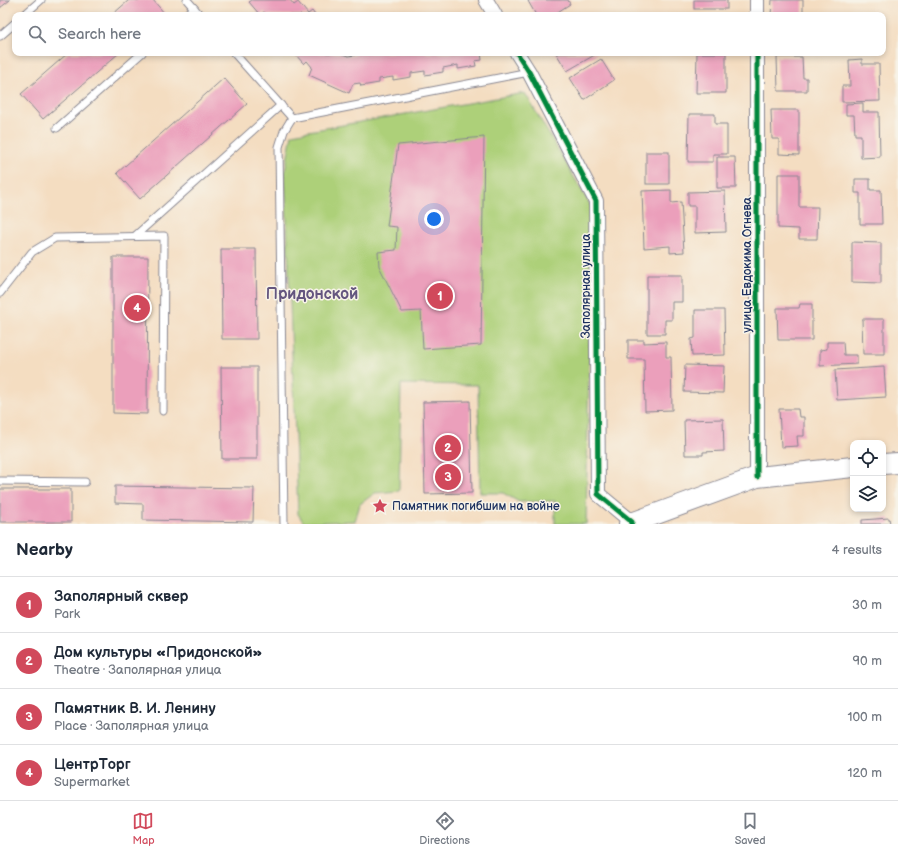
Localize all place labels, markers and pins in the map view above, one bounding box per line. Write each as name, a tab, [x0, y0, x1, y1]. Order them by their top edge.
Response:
pin: 1	[427, 281, 453, 311]
pin: 4	[124, 293, 150, 323]
pin: 2	[435, 433, 461, 463]
pin: 3	[435, 462, 461, 492]
place icon: Памятник погибшим на войне	[371, 497, 389, 515]
place label: Памятник погибшим на войне	[392, 499, 560, 514]

